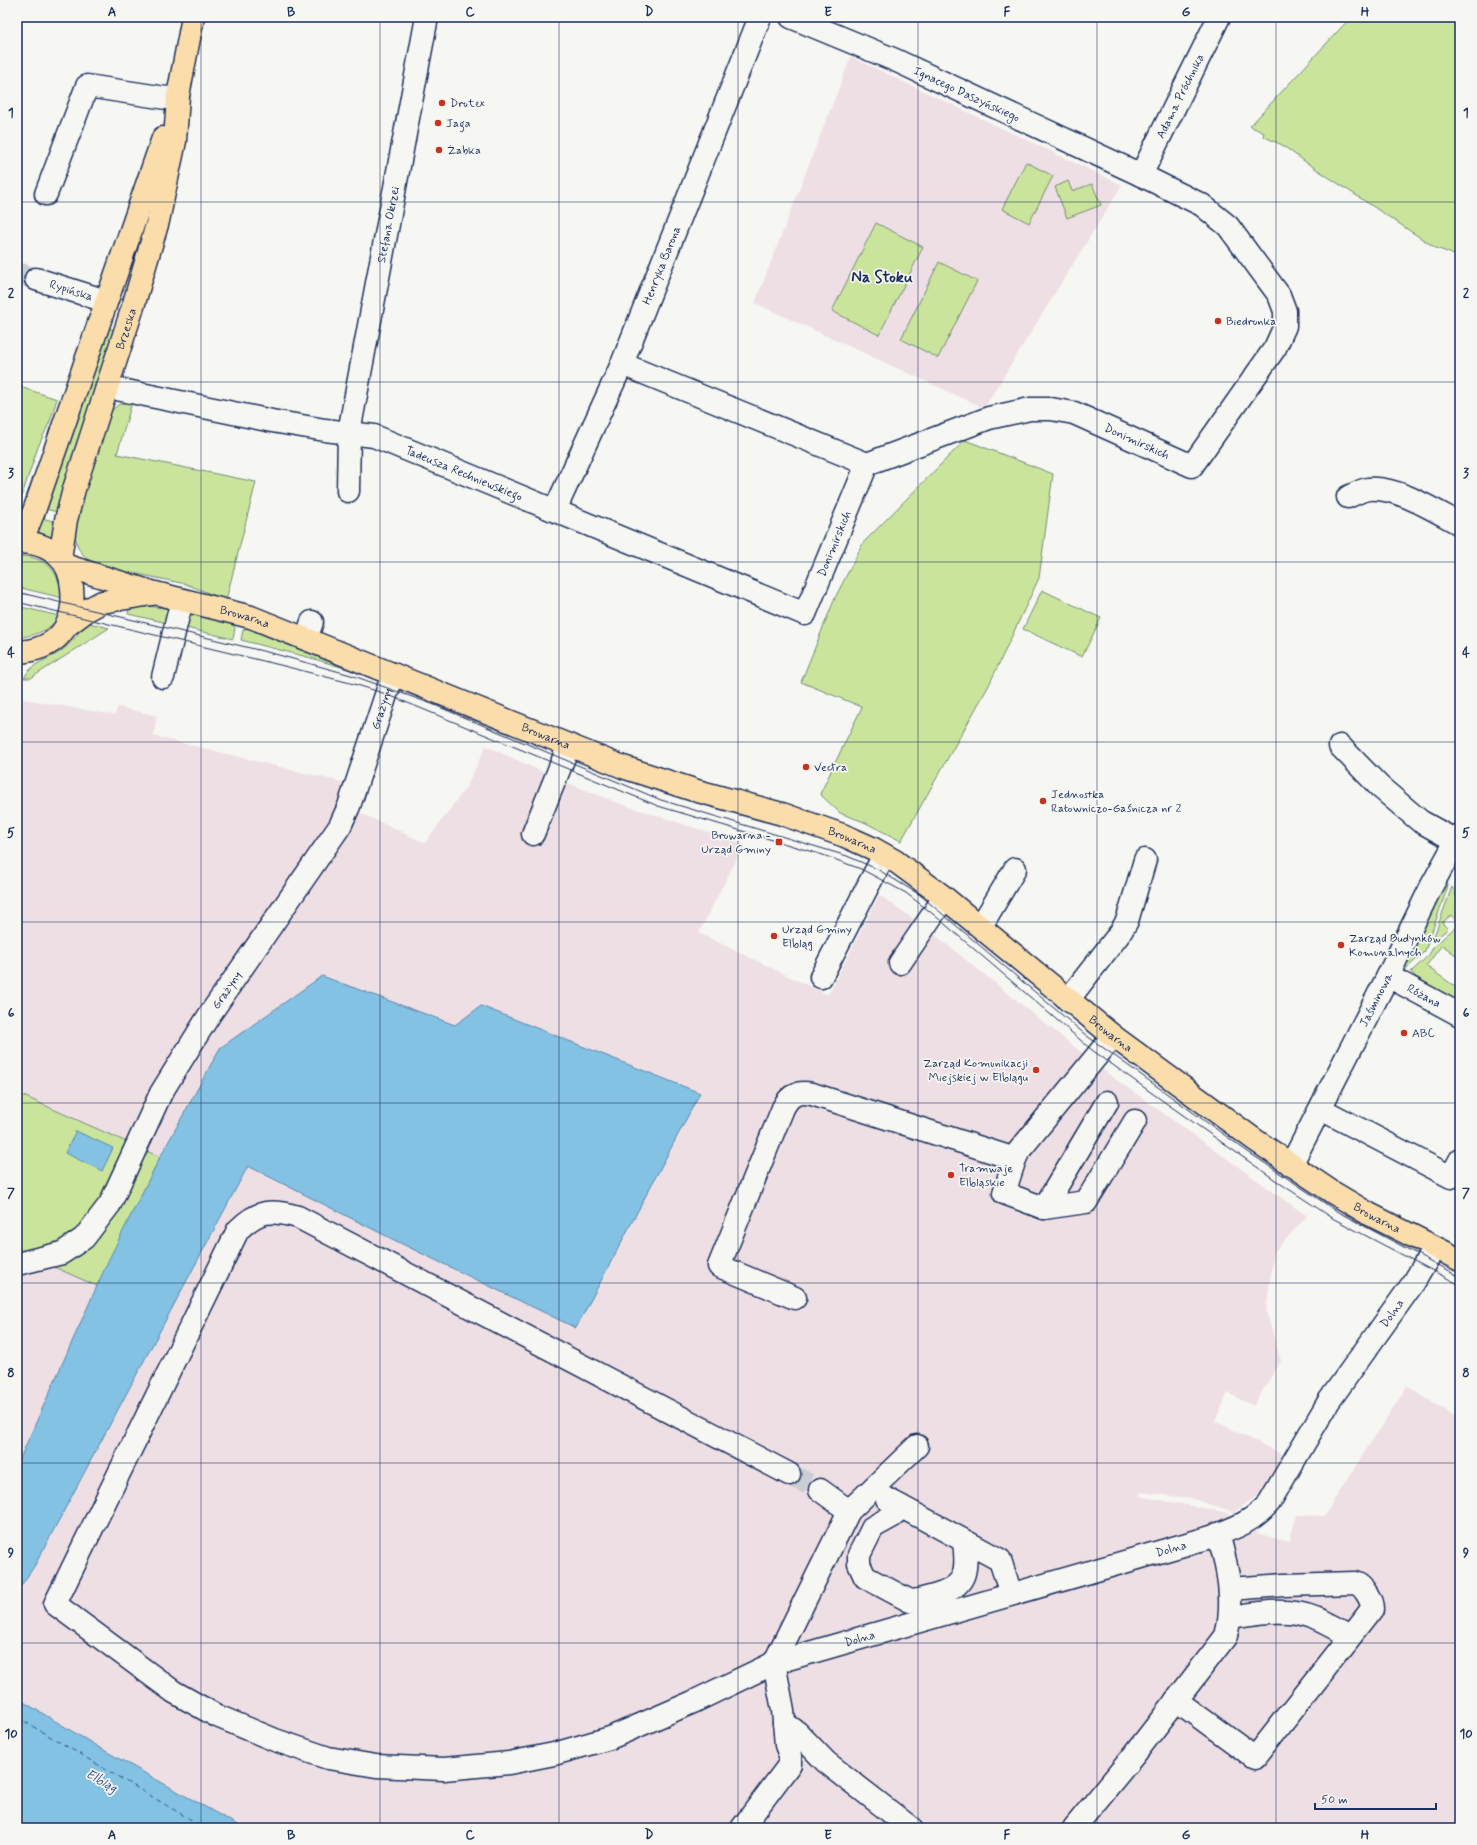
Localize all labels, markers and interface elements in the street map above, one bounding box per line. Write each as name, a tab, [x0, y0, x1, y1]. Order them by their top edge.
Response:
text: A	[108, 4, 116, 21]
text: B	[287, 4, 296, 21]
text: C	[465, 4, 475, 21]
text: D	[645, 4, 654, 21]
text: E	[824, 4, 832, 21]
text: F	[1004, 4, 1011, 21]
text: G	[1182, 4, 1191, 21]
text: H	[1361, 4, 1370, 21]
street label: Adama Próchnika	[1153, 51, 1209, 142]
street label: Ignacego Daszyńskiego	[911, 63, 1023, 127]
place label: Drotex	[450, 96, 485, 112]
marker: Drotex	[437, 98, 447, 108]
text: 1	[8, 105, 14, 122]
text: 1	[1463, 105, 1469, 122]
place label: Jaga	[446, 116, 471, 133]
marker: Jaga	[433, 118, 443, 128]
place label: Żabka	[447, 143, 481, 159]
marker: Żabka	[434, 145, 444, 155]
street label: Stefana Okrzei	[374, 185, 404, 264]
street label: Henryka Barona	[639, 224, 685, 307]
district label: Na Stoku	[851, 267, 913, 288]
street label: Rypińska	[47, 277, 95, 305]
text: 2	[8, 285, 15, 302]
text: 2	[1463, 285, 1470, 302]
street label: Brzeska	[113, 306, 141, 352]
place label: Biedronka	[1226, 314, 1276, 330]
marker: Biedronka	[1213, 316, 1223, 326]
street label: Donimirskich	[1101, 421, 1172, 464]
street label: Tadeusza Rechniewskiego	[403, 443, 525, 506]
text: 3	[8, 465, 14, 482]
text: 3	[1463, 465, 1469, 482]
street label: Donimirskich	[814, 508, 856, 579]
street label: Browarna	[218, 603, 272, 633]
text: 4	[7, 645, 15, 662]
text: 4	[1462, 645, 1470, 662]
street label: Grażyny	[368, 686, 397, 732]
street label: Browarna	[519, 720, 572, 754]
place label: Vectra	[814, 760, 847, 776]
marker: Vectra	[801, 762, 811, 772]
place label: Jednostka Ratowniczo-Gaśnicza nr 2	[1051, 787, 1181, 817]
marker: Jednostka Ratowniczo-Gaśnicza nr 2	[1038, 796, 1048, 806]
street label: Browarna	[826, 824, 879, 858]
text: 5	[7, 825, 15, 842]
text: 5	[1462, 825, 1470, 842]
place label: Browarna - Urząd Gminy	[701, 828, 771, 858]
marker: Browarna - Urząd Gminy	[774, 837, 784, 847]
place label: Urząd Gminy Elbląg	[782, 922, 852, 952]
marker: Urząd Gminy Elbląg	[769, 931, 779, 941]
place label: Zarząd Budynków Komunalnych	[1349, 931, 1441, 961]
marker: Zarząd Budynków Komunalnych	[1336, 940, 1346, 950]
street label: Grażyny	[209, 968, 246, 1013]
street label: Jaśminowa	[1356, 970, 1398, 1030]
street label: Różana	[1404, 981, 1443, 1012]
text: 6	[8, 1005, 15, 1022]
text: 6	[1463, 1005, 1470, 1022]
street label: Browarna	[1085, 1012, 1135, 1057]
place label: ABC	[1412, 1026, 1434, 1042]
marker: ABC	[1399, 1028, 1409, 1038]
place label: Zarząd Komunikacji Miejskiej w Elblągu	[923, 1056, 1029, 1086]
marker: Zarząd Komunikacji Miejskiej w Elblągu	[1031, 1065, 1041, 1075]
place label: Tramwaje Elbląskie	[959, 1161, 1013, 1191]
marker: Tramwaje Elbląskie	[946, 1170, 956, 1180]
text: 7	[7, 1185, 15, 1202]
text: 7	[1462, 1185, 1470, 1202]
street label: Browarna	[1350, 1199, 1403, 1238]
street label: Dolna	[1377, 1296, 1408, 1331]
text: 8	[7, 1365, 15, 1382]
text: 8	[1462, 1365, 1470, 1382]
street label: Dolna	[1154, 1537, 1189, 1562]
text: 9	[8, 1545, 15, 1562]
text: 9	[1463, 1545, 1470, 1562]
street label: Dolna	[843, 1627, 877, 1651]
text: 10	[4, 1726, 18, 1743]
text: 10	[1459, 1726, 1473, 1743]
water label: Elbląg	[83, 1766, 120, 1797]
scale bar	[1315, 1785, 1436, 1811]
text: 50 m	[1321, 1792, 1348, 1808]
text: A	[108, 1827, 116, 1844]
text: B	[287, 1827, 296, 1844]
text: C	[465, 1827, 475, 1844]
text: D	[645, 1827, 654, 1844]
text: E	[824, 1827, 832, 1844]
text: F	[1004, 1827, 1011, 1844]
text: G	[1182, 1827, 1191, 1844]
text: H	[1361, 1827, 1370, 1844]

